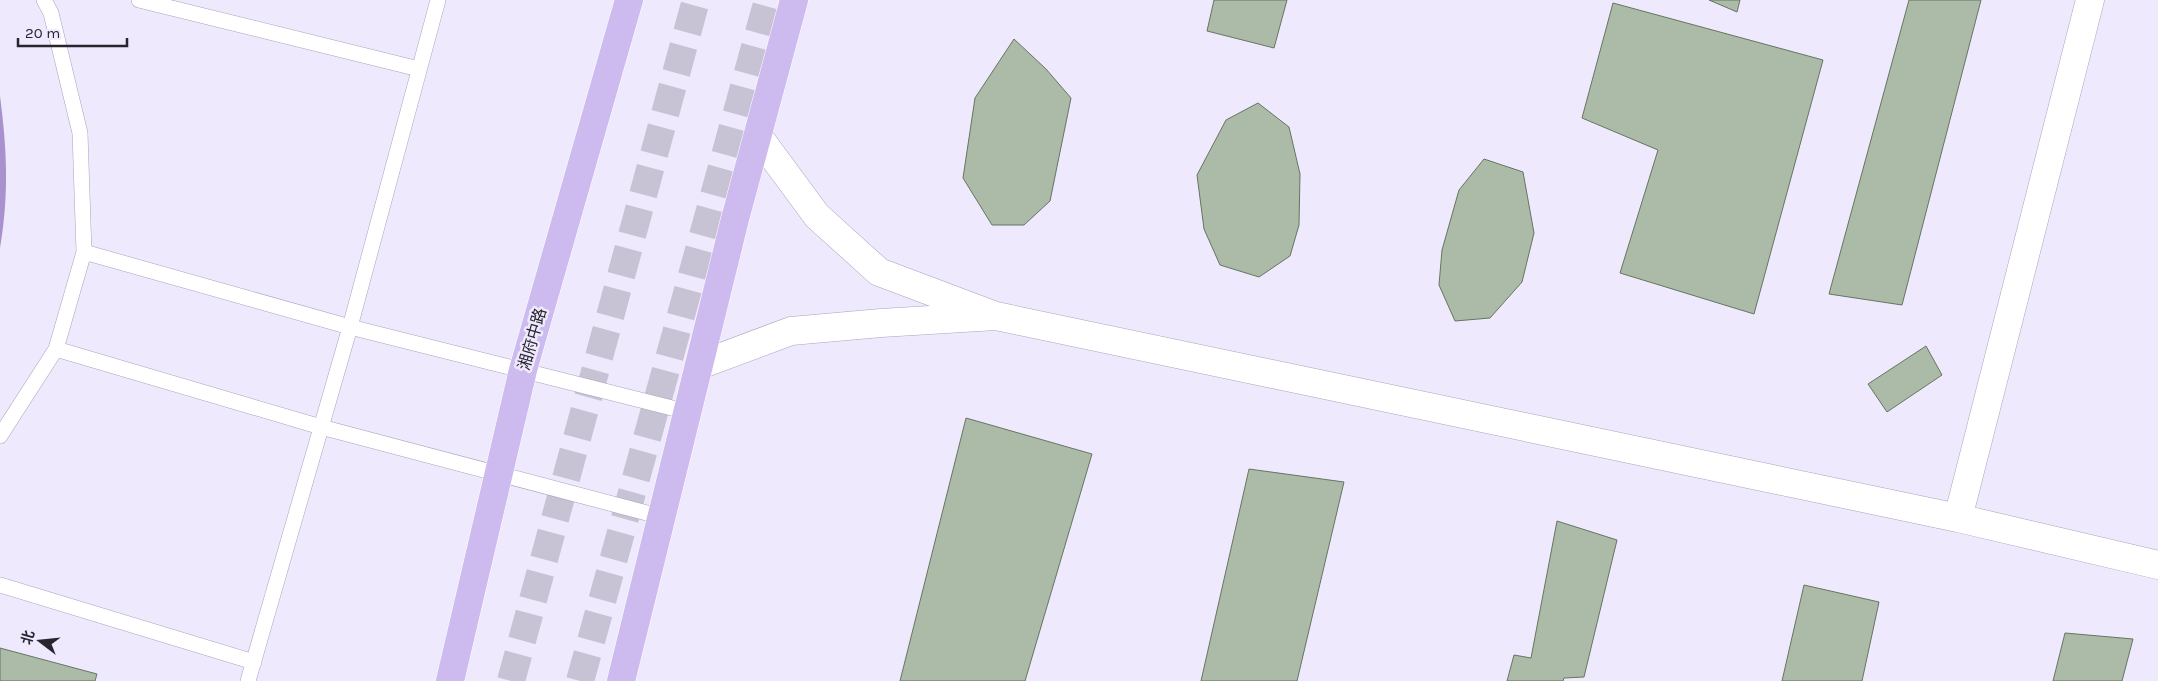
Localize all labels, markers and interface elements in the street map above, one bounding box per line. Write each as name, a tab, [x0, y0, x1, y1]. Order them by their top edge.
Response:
scale bar	[18, 15, 126, 47]
text: 20 m	[25, 24, 60, 42]
street label: 湘府中路	[514, 306, 550, 372]
north arrow	[15, 616, 65, 666]
text: 北	[18, 628, 38, 647]

